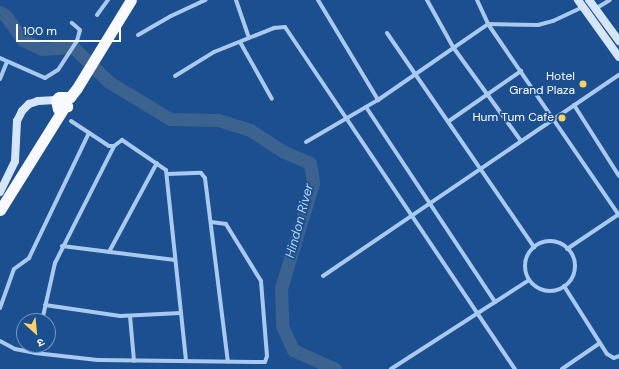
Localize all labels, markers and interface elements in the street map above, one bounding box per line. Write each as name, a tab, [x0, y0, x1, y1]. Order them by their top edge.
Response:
scale bar	[18, 16, 123, 42]
text: 100 m	[23, 23, 57, 39]
place label: Hotel Grand Plaza	[509, 70, 575, 98]
marker: Hotel Grand Plaza	[578, 79, 588, 89]
place label: Hum Tum Cafe	[472, 111, 554, 125]
marker: Hum Tum Cafe	[557, 113, 567, 123]
water label: Hindon River	[283, 182, 317, 260]
north arrow	[16, 313, 56, 353]
text: उ	[35, 335, 47, 350]

